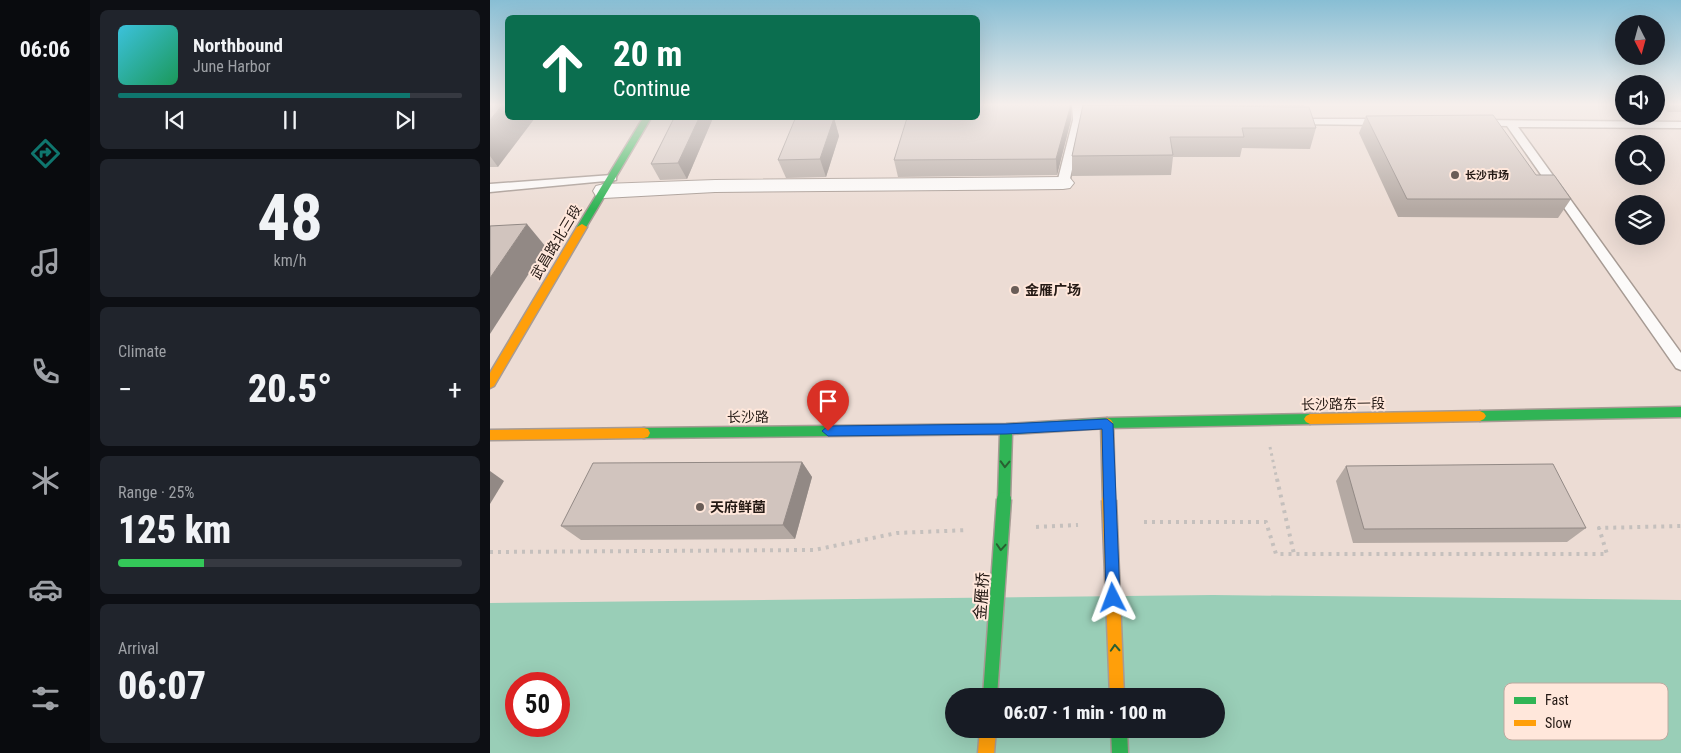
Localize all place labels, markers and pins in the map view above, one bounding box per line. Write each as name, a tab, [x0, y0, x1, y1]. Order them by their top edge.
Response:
marker: 长沙市场	[1449, 169, 1461, 181]
place label: 长沙市场	[1465, 169, 1509, 182]
place label: 金雁广场	[1025, 282, 1081, 298]
marker: 金雁广场	[1009, 284, 1021, 296]
pin	[807, 380, 849, 431]
place label: 天府鲜菌	[710, 499, 766, 515]
marker: 天府鲜菌	[694, 501, 706, 513]

